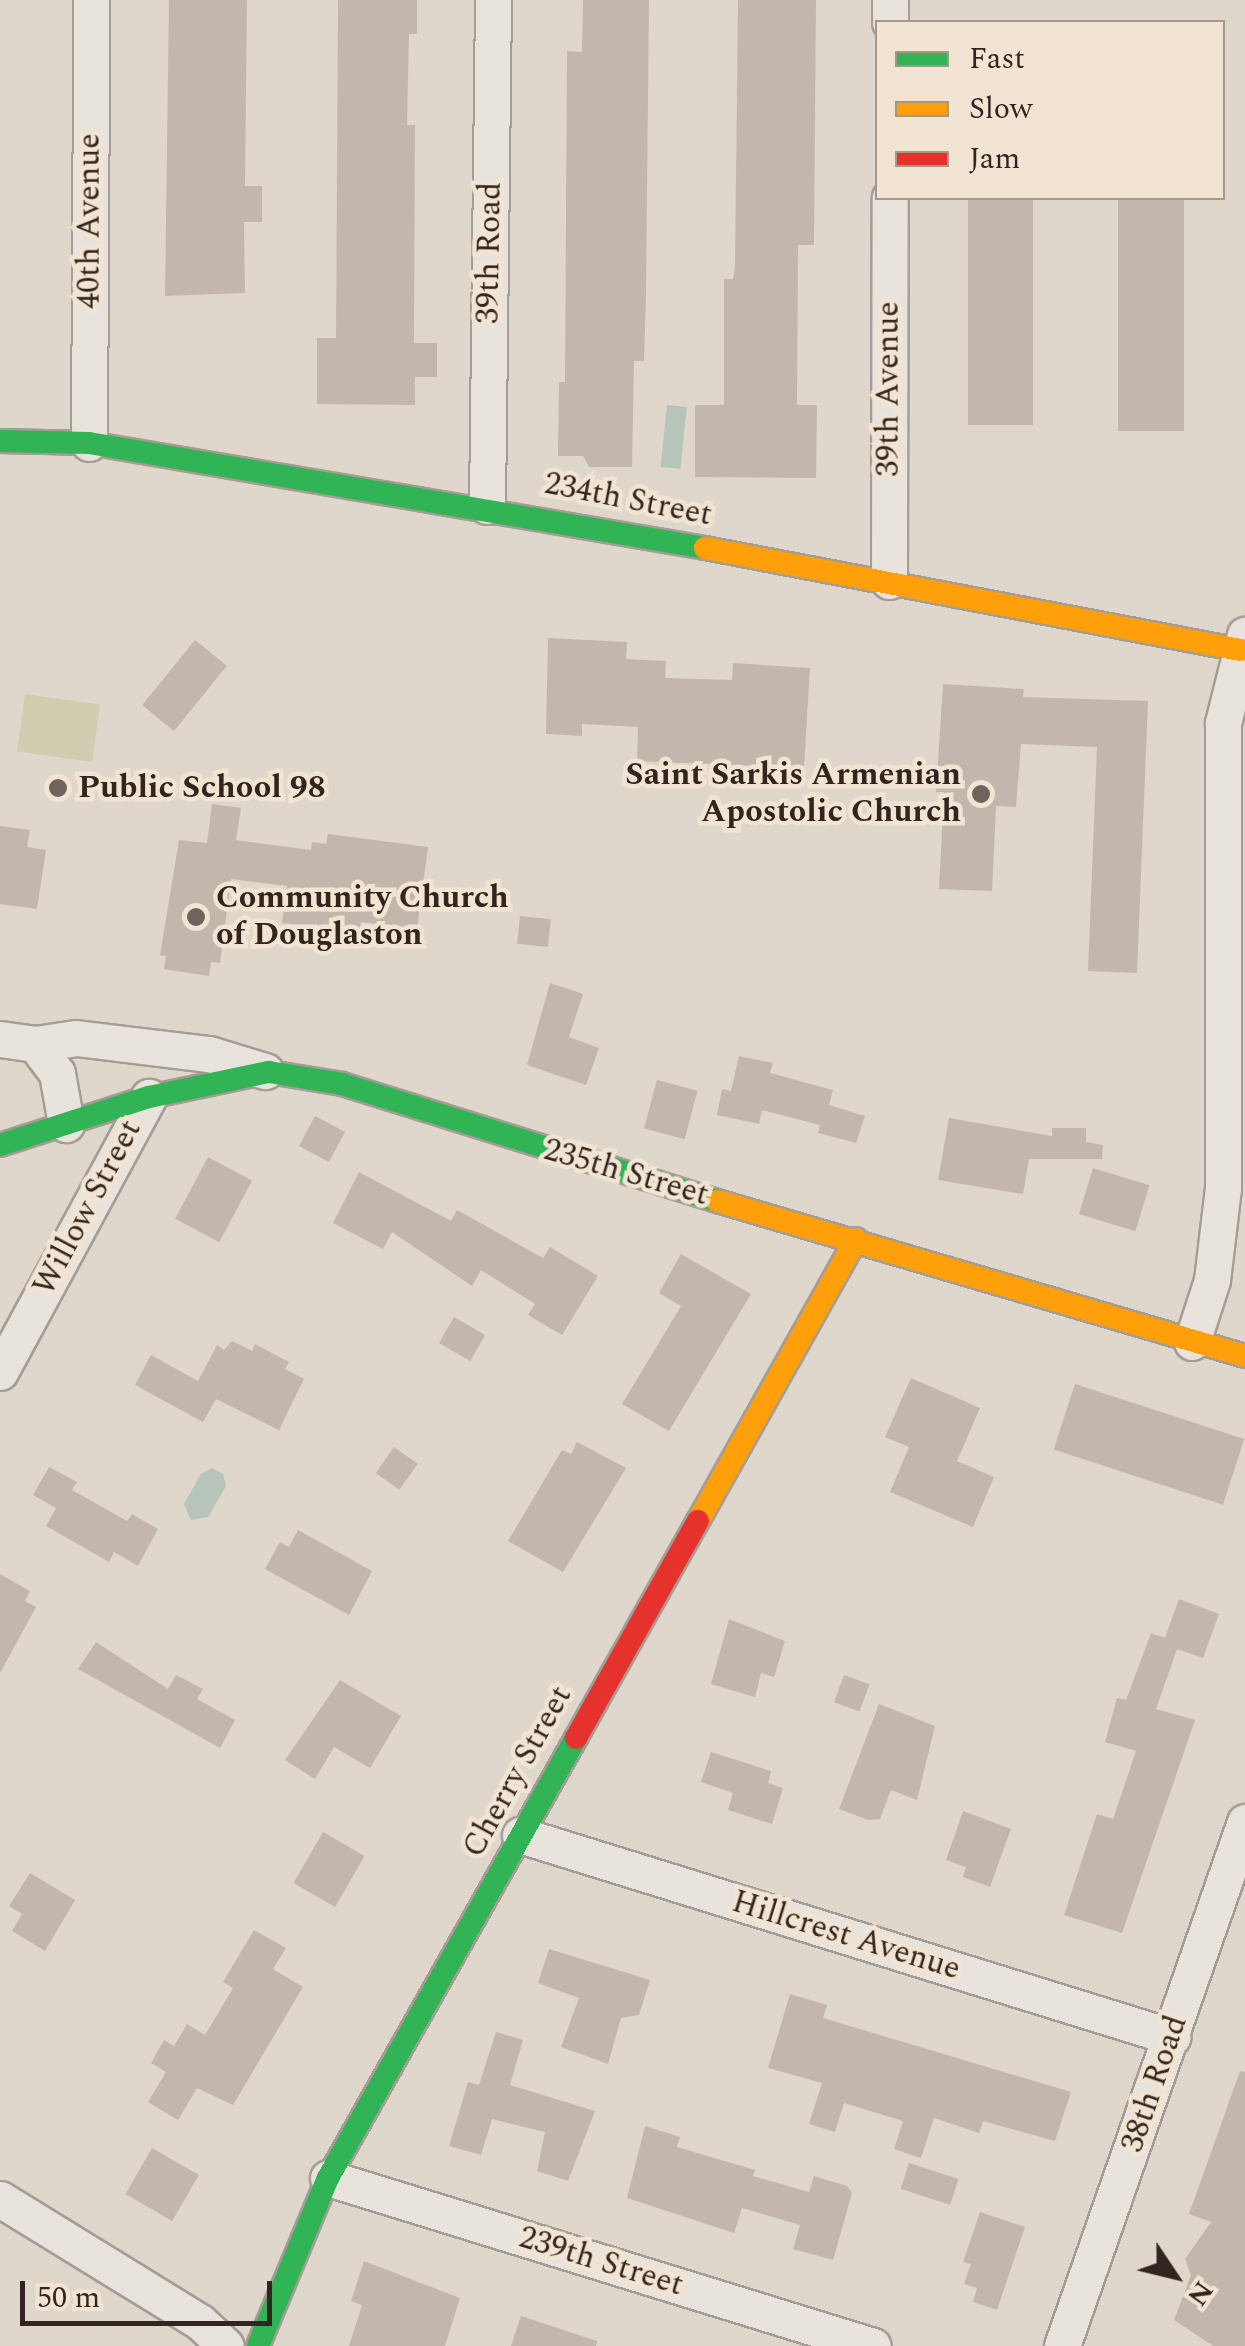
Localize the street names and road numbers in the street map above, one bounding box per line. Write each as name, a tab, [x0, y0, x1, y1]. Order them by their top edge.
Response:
street label: 40th Avenue	[71, 133, 109, 309]
street label: 39th Road	[470, 182, 510, 324]
street label: 39th Avenue	[870, 301, 908, 477]
street label: 234th Street	[541, 465, 715, 535]
street label: Willow Street	[26, 1114, 150, 1302]
street label: 235th Street	[539, 1131, 713, 1215]
street label: Cherry Street	[455, 1680, 581, 1864]
street label: Hillcrest Avenue	[727, 1883, 965, 1989]
street label: 38th Road	[1114, 2011, 1196, 2157]
street label: 239th Street	[514, 2219, 688, 2305]

